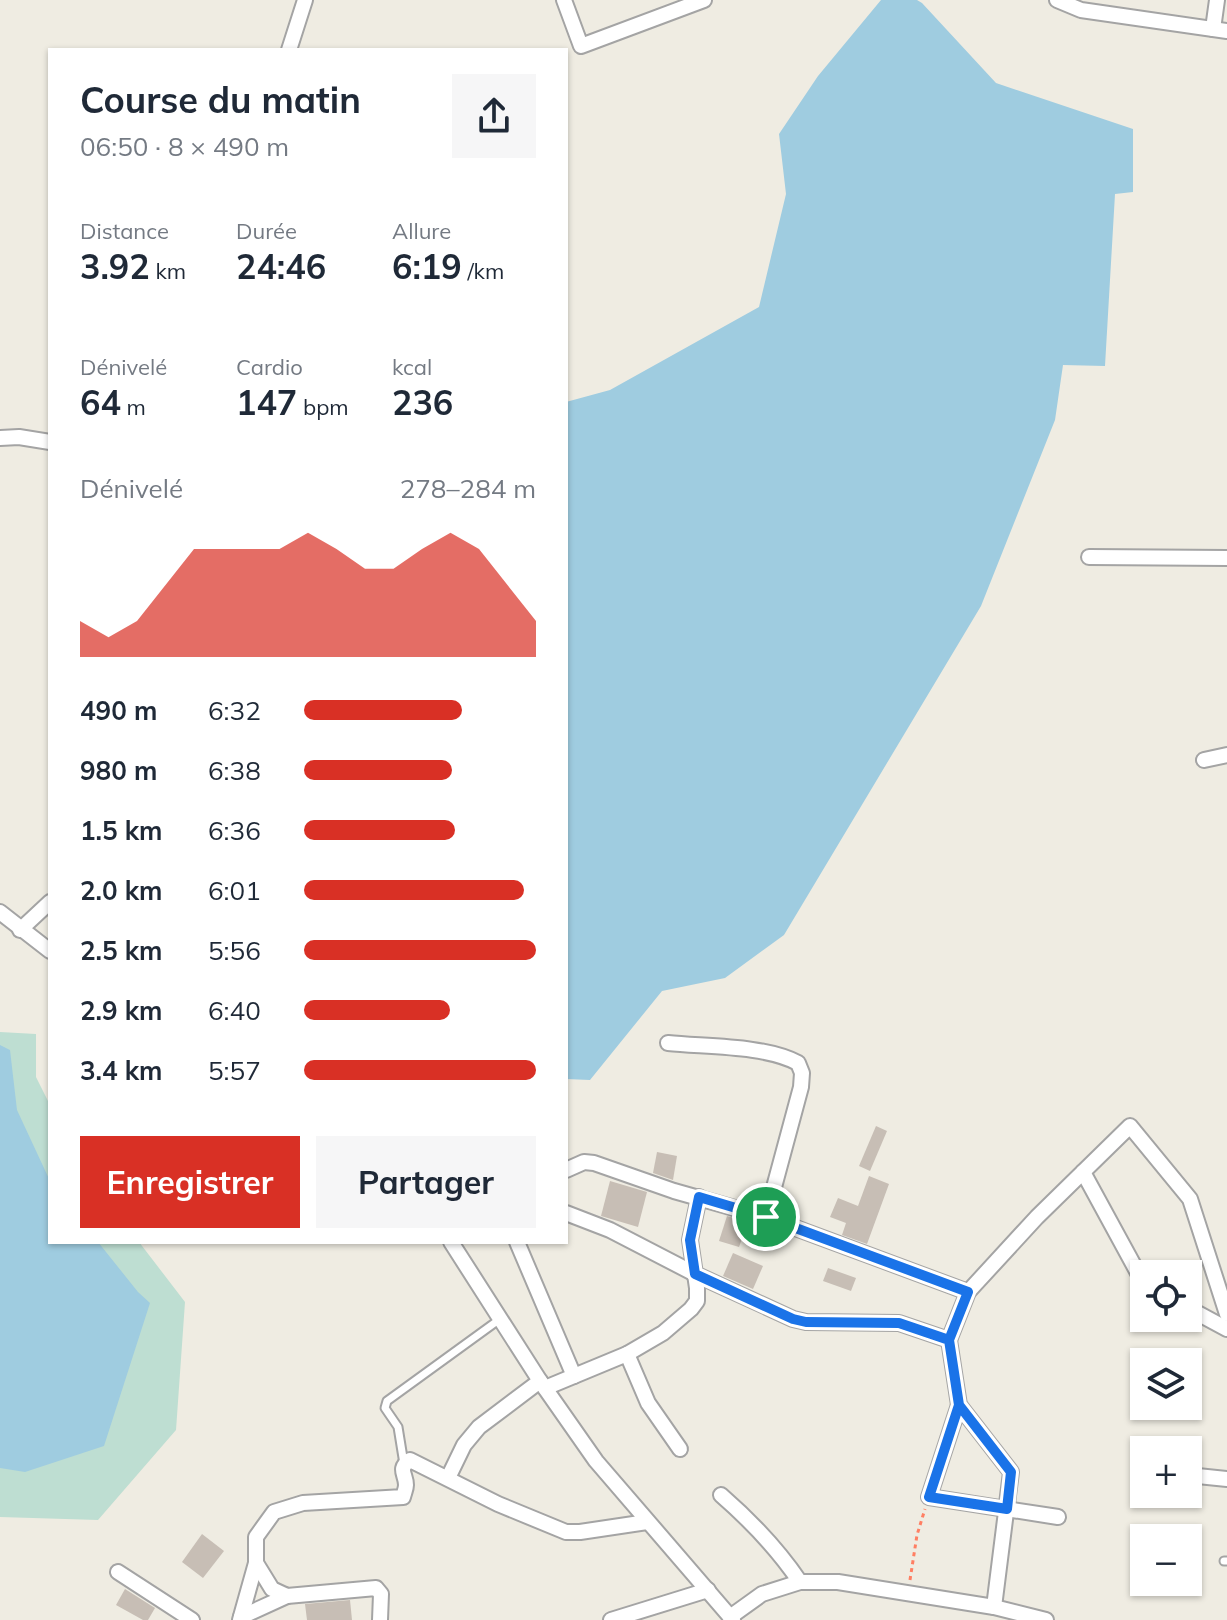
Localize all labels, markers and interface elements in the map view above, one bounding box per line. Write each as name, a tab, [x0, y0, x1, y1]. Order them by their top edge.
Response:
button: share	[452, 74, 536, 158]
text: Course du matin	[80, 77, 361, 122]
text: 06:50 · 8 × 490 m	[80, 130, 289, 163]
text: Distance	[80, 217, 169, 245]
text: Durée	[236, 217, 297, 245]
text: Allure	[392, 217, 451, 245]
text: 3.92	[80, 245, 150, 288]
text: 24:46	[236, 245, 326, 288]
text: 6:19	[392, 245, 462, 288]
text: km	[150, 257, 186, 285]
text: /km	[462, 257, 504, 285]
text: Dénivelé	[80, 353, 167, 381]
text: Cardio	[236, 353, 303, 381]
text: kcal	[392, 353, 432, 381]
text: 64	[80, 381, 121, 424]
text: 147	[236, 381, 297, 424]
text: 236	[392, 381, 453, 424]
text: m	[121, 393, 146, 421]
text: bpm	[297, 393, 349, 421]
text: Dénivelé	[80, 472, 183, 505]
text: 278–284 m	[400, 472, 536, 505]
text: 490 m	[80, 694, 157, 727]
text: 6:32	[208, 694, 261, 727]
text: 980 m	[80, 754, 157, 787]
text: 6:38	[208, 754, 261, 787]
text: 1.5 km	[80, 814, 163, 847]
text: 6:36	[208, 814, 261, 847]
text: 2.0 km	[80, 874, 163, 907]
text: 6:01	[208, 874, 261, 907]
text: 2.5 km	[80, 934, 163, 967]
text: 5:56	[208, 934, 261, 967]
text: 2.9 km	[80, 994, 163, 1027]
text: 6:40	[208, 994, 261, 1027]
text: 3.4 km	[80, 1054, 163, 1087]
text: 5:57	[208, 1054, 261, 1087]
button: Enregistrer	[80, 1136, 300, 1228]
button: Partager	[316, 1136, 536, 1228]
pin	[732, 1183, 800, 1251]
icon: arrive	[744, 1195, 788, 1239]
map controls	[1130, 1260, 1202, 1596]
button: locate	[1130, 1260, 1202, 1332]
button: layers	[1130, 1348, 1202, 1420]
button: +	[1130, 1436, 1202, 1508]
button: −	[1130, 1524, 1202, 1596]

